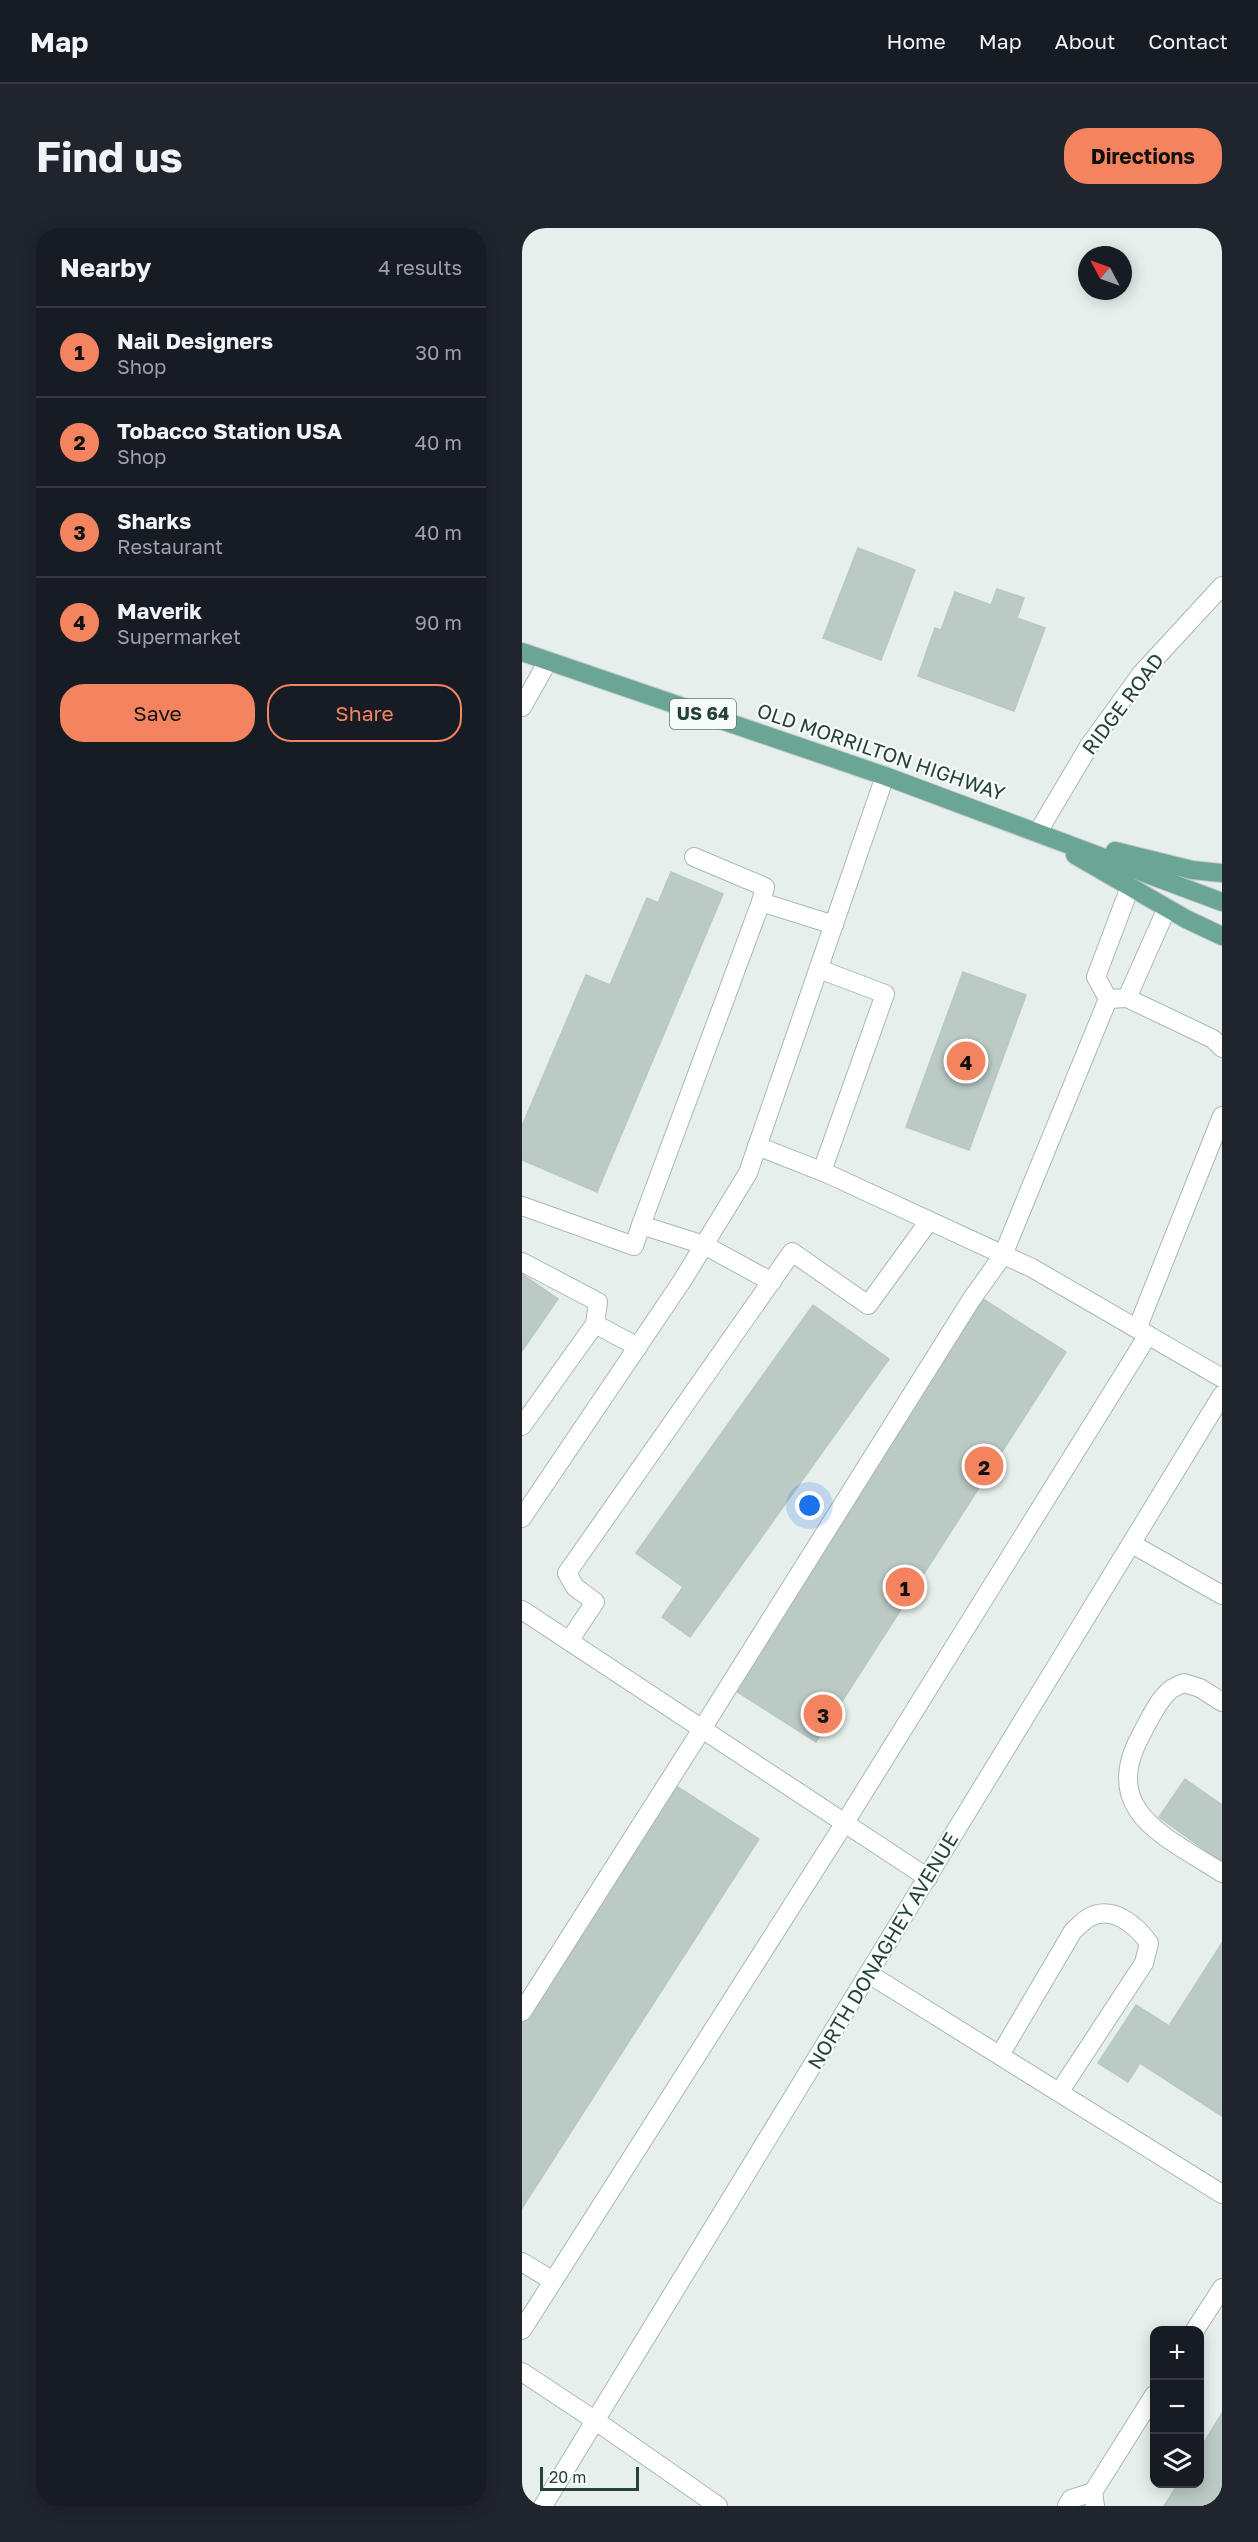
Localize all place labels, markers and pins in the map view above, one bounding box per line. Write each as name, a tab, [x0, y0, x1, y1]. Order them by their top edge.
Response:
pin: 4	[946, 1038, 986, 1084]
pin: 2	[964, 1444, 1004, 1488]
pin: 1	[886, 1564, 925, 1610]
pin: 3	[804, 1692, 842, 1736]

